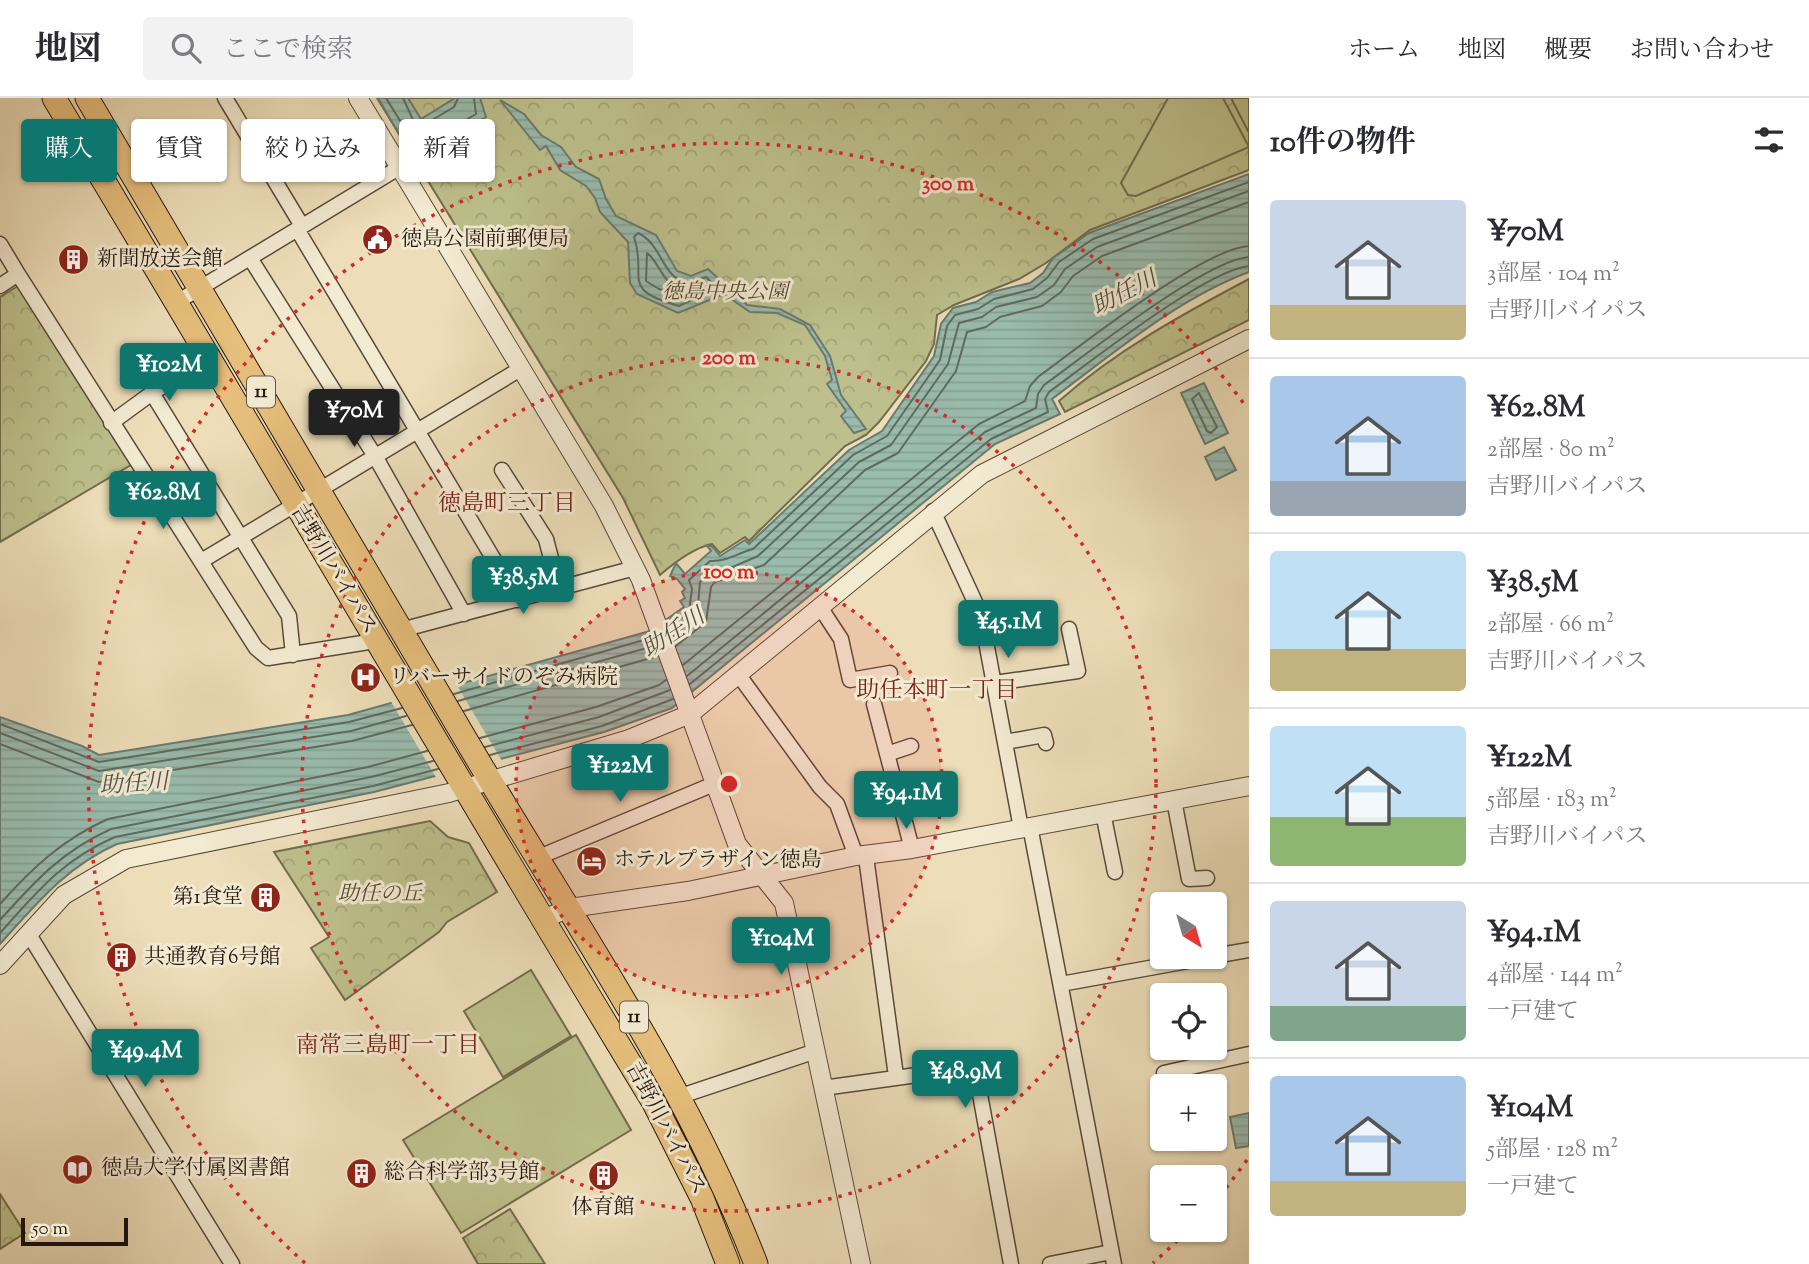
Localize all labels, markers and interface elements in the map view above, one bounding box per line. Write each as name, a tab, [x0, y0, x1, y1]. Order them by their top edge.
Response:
search box	[143, 17, 633, 80]
text: 地図	[35, 27, 101, 75]
icon: search	[167, 29, 205, 67]
text: ここで検索	[223, 32, 353, 69]
text: ホーム	[1348, 34, 1420, 68]
text: 地図	[1458, 34, 1506, 68]
text: 概要	[1544, 34, 1592, 68]
text: お問い合わせ	[1630, 34, 1774, 68]
chip: 購入	[21, 119, 117, 182]
chip: 賃貸	[131, 119, 227, 182]
chip: 絞り込み	[241, 119, 385, 182]
chip: 新着	[399, 119, 495, 182]
icon: filters	[1750, 121, 1788, 159]
text: 10件の物件	[1270, 122, 1416, 165]
text: 300 m	[922, 170, 975, 200]
text: ¥70M	[1487, 211, 1564, 254]
public building icon: 徳島公園前郵便局	[361, 223, 395, 257]
place label: 徳島公園前郵便局	[401, 225, 569, 255]
icon: home	[1326, 228, 1410, 312]
building icon: 新聞放送会館	[57, 243, 91, 277]
place label: 新聞放送会館	[97, 245, 223, 275]
text: 3部屋 · 104 m²	[1487, 258, 1620, 291]
water label: 助任川	[1087, 262, 1166, 324]
park label: 徳島中央公園	[662, 278, 791, 308]
text: 吉野川バイパス	[1487, 295, 1648, 328]
pin: ¥102M	[120, 344, 218, 403]
text: 200 m	[702, 344, 757, 374]
text: ¥102M	[136, 349, 202, 382]
road number: 11	[247, 376, 275, 408]
text: ¥62.8M	[1487, 387, 1585, 430]
pin: ¥70M	[313, 390, 395, 449]
text: ¥70M	[325, 395, 383, 428]
icon: home	[1326, 404, 1410, 488]
text: 2部屋 · 80 m²	[1487, 434, 1615, 467]
text: 吉野川バイパス	[1487, 471, 1648, 504]
pin: ¥62.8M	[106, 472, 220, 531]
text: ¥62.8M	[125, 477, 201, 510]
district label: 徳島町三丁目	[438, 488, 576, 521]
street label: 吉野川バイパス	[282, 499, 384, 641]
pin: ¥38.5M	[466, 556, 580, 616]
text: 100 m	[704, 558, 755, 588]
text: ¥38.5M	[488, 562, 558, 595]
text: ¥38.5M	[1487, 562, 1579, 605]
icon: home	[1326, 579, 1410, 663]
water label: 助任川	[636, 600, 714, 667]
pin: ¥45.1M	[951, 601, 1065, 660]
text: ¥45.1M	[974, 606, 1042, 639]
text: 2部屋 · 66 m²	[1487, 609, 1614, 642]
text: 吉野川バイパス	[1487, 646, 1648, 679]
hospital icon: リバーサイドのぞみ病院	[349, 661, 383, 695]
place label: リバーサイドのぞみ病院	[389, 663, 618, 693]
district label: 助任本町一丁目	[857, 675, 1018, 708]
text: ¥122M	[1487, 737, 1572, 780]
pin: ¥122M	[571, 744, 669, 804]
text: ¥122M	[587, 750, 653, 783]
icon: home	[1326, 754, 1410, 838]
water label: 助任川	[98, 766, 173, 804]
centre of rings	[717, 772, 741, 796]
pin: ¥94.1M	[849, 772, 963, 831]
text: ¥94.1M	[870, 777, 942, 810]
text: 5部屋 · 183 m²	[1487, 784, 1617, 817]
text: 吉野川バイパス	[1487, 821, 1648, 854]
hotel icon: ホテルプラザイン徳島	[574, 844, 608, 878]
place label: ホテルプラザイン徳島	[614, 846, 821, 876]
park label: 助任の丘	[338, 880, 423, 910]
building icon: 第1食堂	[249, 881, 283, 915]
place label: 第1食堂	[173, 883, 243, 913]
north arrow	[1150, 892, 1227, 970]
map controls	[1150, 892, 1227, 1242]
text: ¥94.1M	[1487, 912, 1581, 955]
pin: ¥104M	[732, 918, 830, 977]
text: ¥104M	[748, 923, 814, 956]
icon: home	[1326, 929, 1410, 1013]
building icon: 共通教育6号館	[104, 941, 138, 975]
place label: 共通教育6号館	[144, 943, 280, 973]
text: 4部屋 · 144 m²	[1487, 959, 1623, 992]
button: locate	[1150, 983, 1227, 1060]
text: 一戸建て	[1487, 996, 1579, 1029]
road number: 11	[620, 1001, 648, 1032]
pin: ¥49.4M	[88, 1030, 202, 1089]
district label: 南常三島町一丁目	[296, 1030, 480, 1063]
text: ¥49.4M	[108, 1035, 182, 1068]
pin: ¥48.9M	[908, 1051, 1022, 1110]
text: ¥48.9M	[928, 1056, 1002, 1089]
street label: 吉野川バイパス	[617, 1057, 713, 1201]
button: +	[1150, 1074, 1227, 1151]
text: ¥104M	[1487, 1087, 1573, 1130]
icon: home	[1326, 1104, 1410, 1188]
text: 5部屋 · 128 m²	[1487, 1134, 1618, 1167]
library icon: 徳島大学付属図書館	[61, 1152, 95, 1186]
place label: 徳島大学付属図書館	[101, 1154, 290, 1184]
building icon: 総合科学部3号館	[344, 1156, 378, 1190]
place label: 総合科学部3号館	[384, 1158, 539, 1188]
building icon: 体育館	[586, 1159, 620, 1193]
button: −	[1150, 1165, 1227, 1242]
text: 一戸建て	[1487, 1171, 1579, 1204]
place label: 体育館	[572, 1193, 635, 1223]
scale bar	[21, 1215, 128, 1247]
text: 50 m	[32, 1216, 68, 1243]

